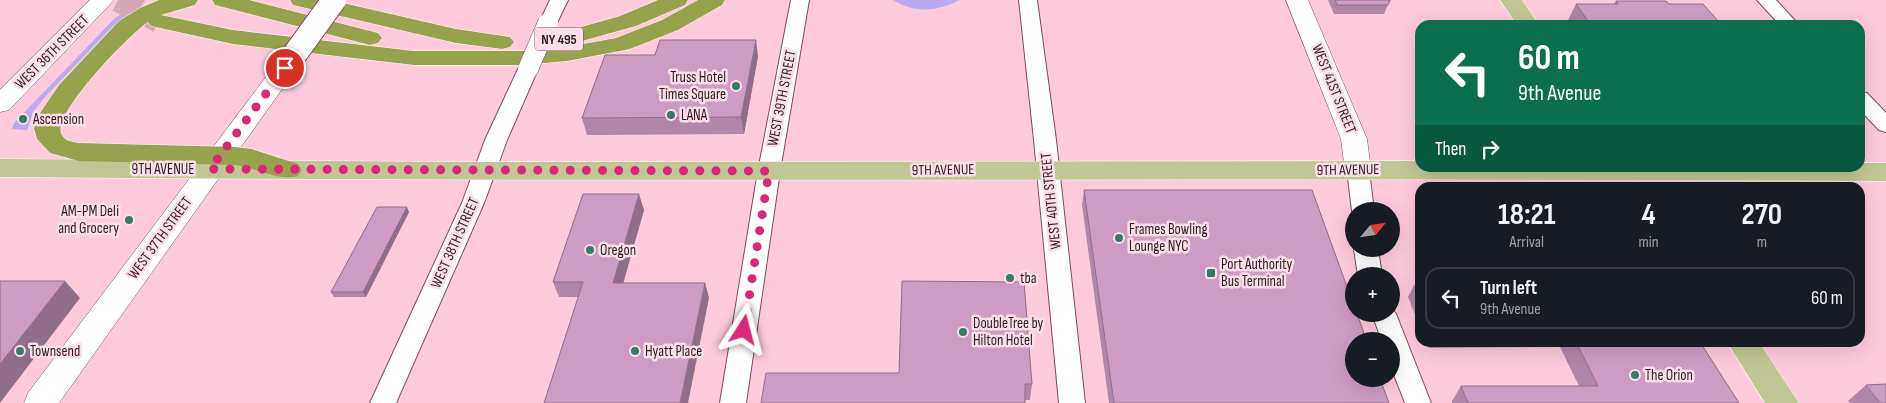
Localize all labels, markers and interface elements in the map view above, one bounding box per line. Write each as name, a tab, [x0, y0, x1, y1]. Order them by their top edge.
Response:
street label: WEST 36TH STREET	[11, 11, 93, 93]
road number: NY 495	[535, 28, 583, 50]
text: 60 m	[1518, 37, 1580, 80]
icon: left	[1435, 40, 1500, 105]
street label: WEST 41ST STREET	[1307, 41, 1361, 137]
pin	[264, 47, 306, 89]
street label: WEST 39TH STREET	[763, 48, 801, 148]
icon: arrive	[271, 54, 299, 82]
place label: Truss Hotel Times Square	[659, 68, 726, 104]
marker: Truss Hotel Times Square	[730, 80, 742, 92]
text: 9th Avenue	[1518, 80, 1601, 107]
place label: LANA	[681, 106, 708, 125]
marker: LANA	[665, 109, 677, 121]
place label: Ascension	[32, 110, 84, 129]
marker: Ascension	[17, 113, 29, 125]
icon: right	[1476, 135, 1504, 163]
text: Then	[1435, 138, 1466, 161]
street label: WEST 40TH STREET	[1036, 152, 1066, 250]
street label: 9TH AVENUE	[132, 160, 194, 179]
street label: 9TH AVENUE	[911, 160, 975, 180]
street label: 9TH AVENUE	[1316, 160, 1380, 180]
street label: WEST 37TH STREET	[124, 193, 196, 283]
street label: WEST 38TH STREET	[426, 195, 484, 291]
text: 18:21	[1498, 197, 1556, 233]
text: 4	[1642, 197, 1656, 233]
text: 270	[1742, 197, 1782, 233]
place label: AM-PM Deli and Grocery	[58, 202, 119, 238]
north arrow	[1345, 202, 1400, 258]
map controls	[1345, 202, 1400, 387]
marker: AM-PM Deli and Grocery	[123, 214, 135, 226]
place label: Frames Bowling Lounge NYC	[1129, 220, 1208, 256]
marker: Frames Bowling Lounge NYC	[1113, 232, 1125, 244]
text: Arrival	[1510, 233, 1544, 252]
text: min	[1639, 233, 1659, 252]
text: m	[1757, 233, 1767, 252]
place label: Oregon	[600, 241, 636, 260]
marker: Oregon	[584, 244, 596, 256]
place label: Port Authority Bus Terminal	[1221, 255, 1293, 291]
marker: Port Authority Bus Terminal	[1205, 267, 1217, 279]
button: +	[1345, 267, 1400, 322]
place label: tba	[1020, 269, 1037, 288]
marker: tba	[1004, 272, 1016, 284]
text: Turn left	[1480, 277, 1537, 300]
icon: left	[1437, 284, 1465, 312]
text: 60 m	[1811, 287, 1843, 310]
text: 9th Avenue	[1480, 300, 1541, 319]
position arrow	[717, 303, 769, 355]
place label: DoubleTree by Hilton Hotel	[973, 314, 1044, 350]
marker: DoubleTree by Hilton Hotel	[957, 326, 969, 338]
button: −	[1345, 332, 1400, 387]
place label: Townsend	[30, 342, 80, 361]
place label: Hyatt Place	[645, 342, 702, 361]
marker: Townsend	[14, 345, 26, 357]
marker: Hyatt Place	[629, 345, 641, 357]
place label: The Orion	[1645, 366, 1693, 385]
marker: The Orion	[1629, 369, 1641, 381]

